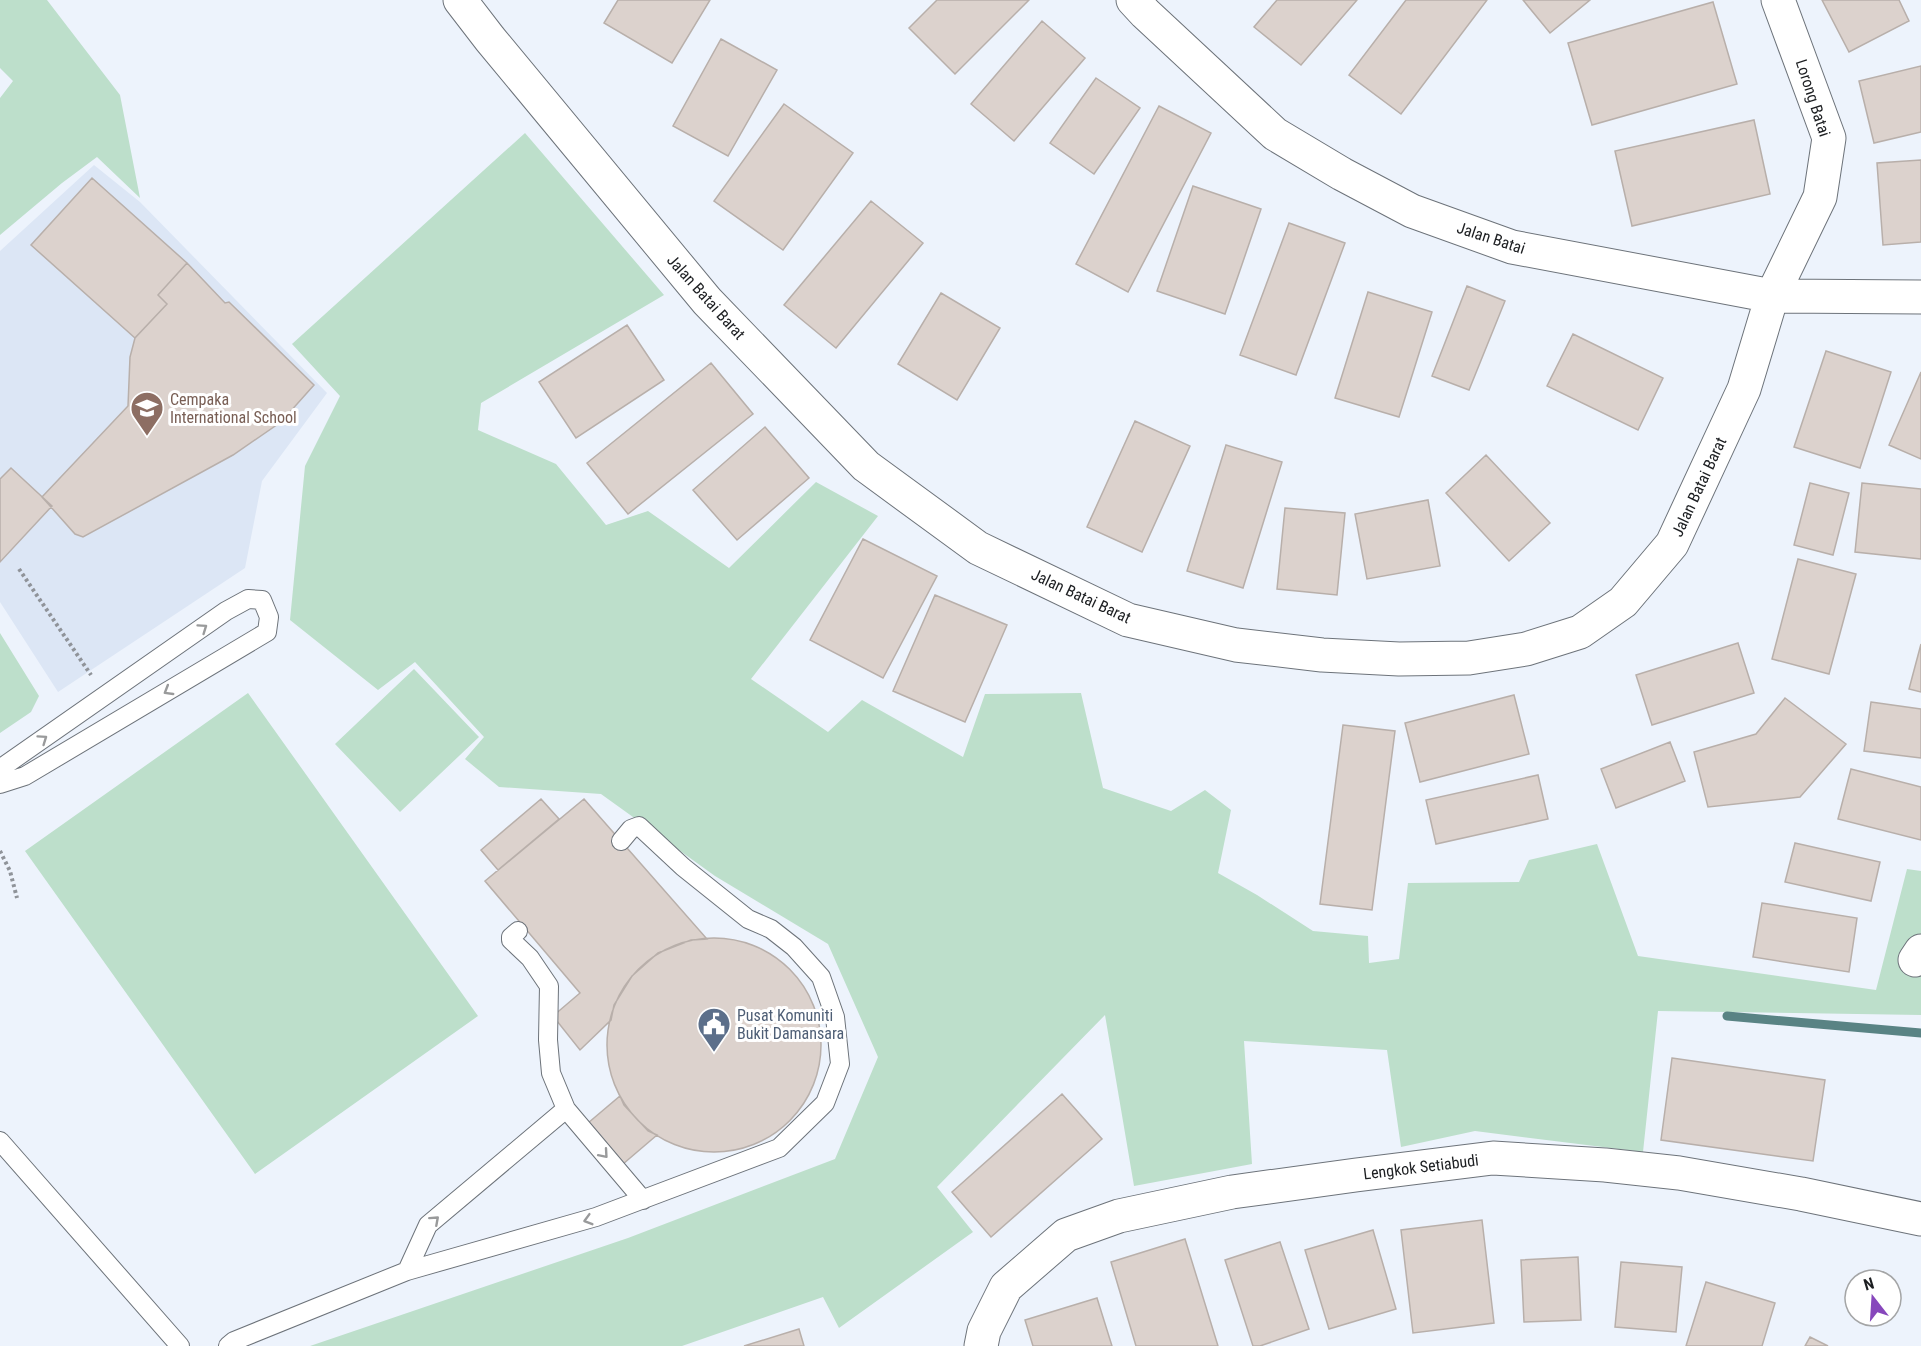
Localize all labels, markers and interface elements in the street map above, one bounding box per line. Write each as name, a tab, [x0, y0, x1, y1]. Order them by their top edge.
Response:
street label: Lorong Batai	[1792, 57, 1834, 139]
street label: Jalan Batai	[1454, 218, 1528, 258]
street label: Jalan Batai Barat	[663, 251, 749, 344]
school or university icon: Cempaka International School	[129, 390, 165, 437]
place label: Cempaka International School	[170, 390, 297, 427]
street label: Jalan Batai Barat	[1668, 434, 1730, 540]
street label: Jalan Batai Barat	[1028, 565, 1134, 627]
one-way arrow	[197, 624, 208, 635]
one-way arrow	[164, 683, 174, 695]
one-way arrow	[37, 735, 48, 746]
public building icon: Pusat Komuniti Bukit Damansara	[696, 1006, 732, 1053]
place label: Pusat Komuniti Bukit Damansara	[737, 1006, 844, 1043]
one-way arrow	[597, 1147, 608, 1158]
street label: Lengkok Setiabudi	[1362, 1151, 1480, 1183]
one-way arrow	[583, 1213, 594, 1225]
one-way arrow	[428, 1216, 439, 1227]
north arrow	[1843, 1268, 1903, 1328]
text: N	[1861, 1274, 1876, 1295]

